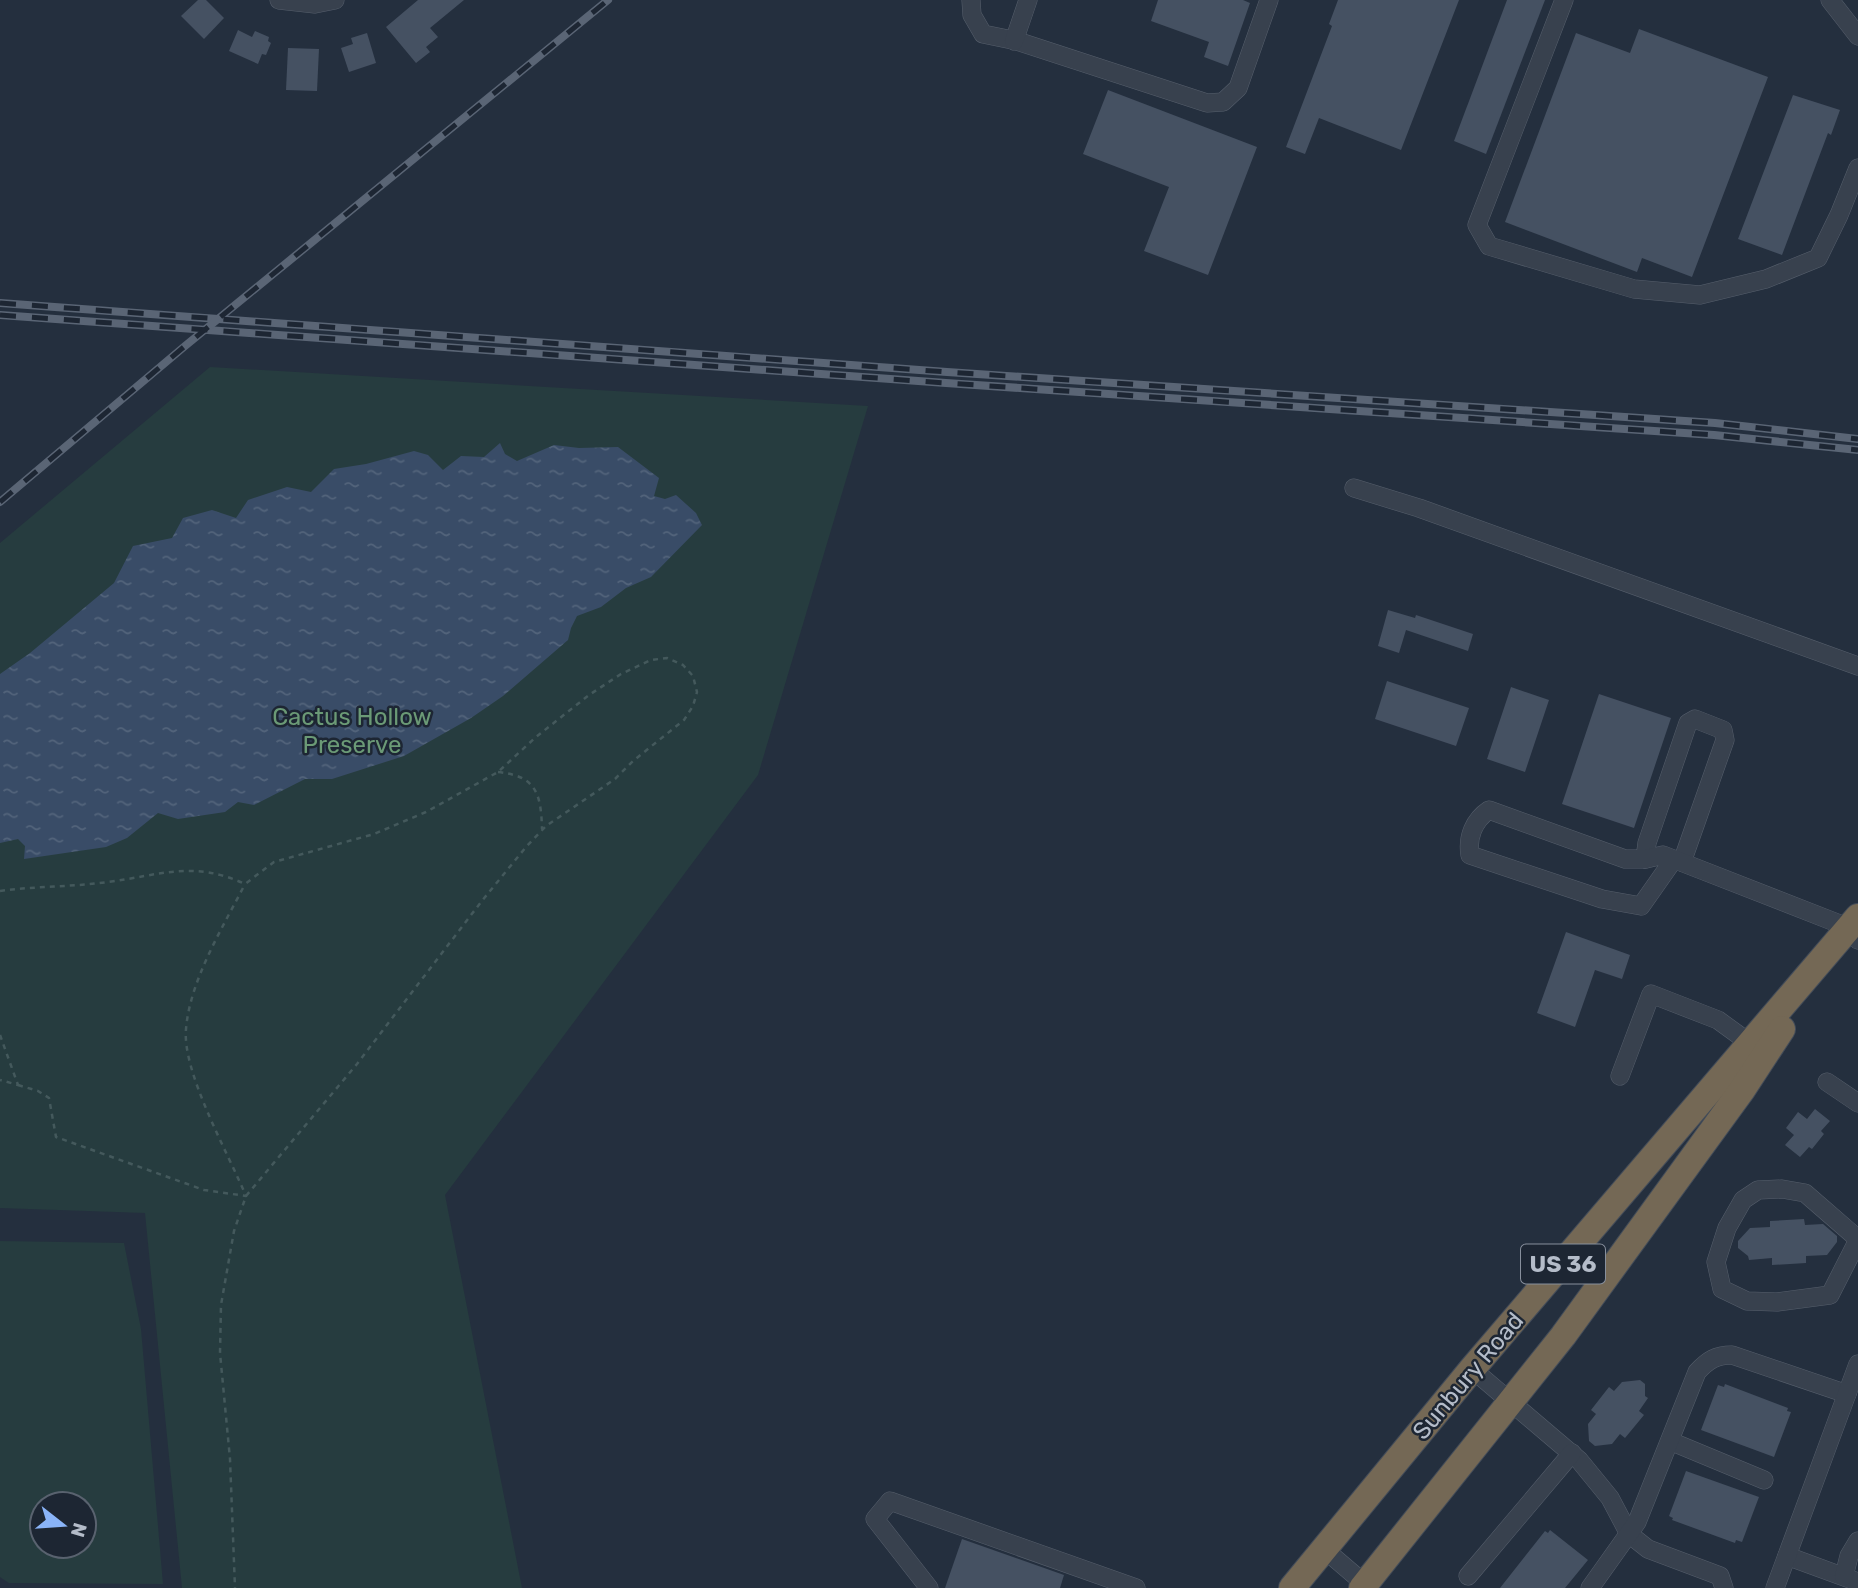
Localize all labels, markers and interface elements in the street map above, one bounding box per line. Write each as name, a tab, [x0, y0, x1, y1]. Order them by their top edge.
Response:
park label: Cactus Hollow Preserve	[272, 703, 432, 759]
road number: US 36	[1521, 1245, 1605, 1284]
street label: Sunbury Road	[1407, 1307, 1529, 1445]
north arrow	[28, 1490, 98, 1560]
text: N	[66, 1520, 92, 1540]

